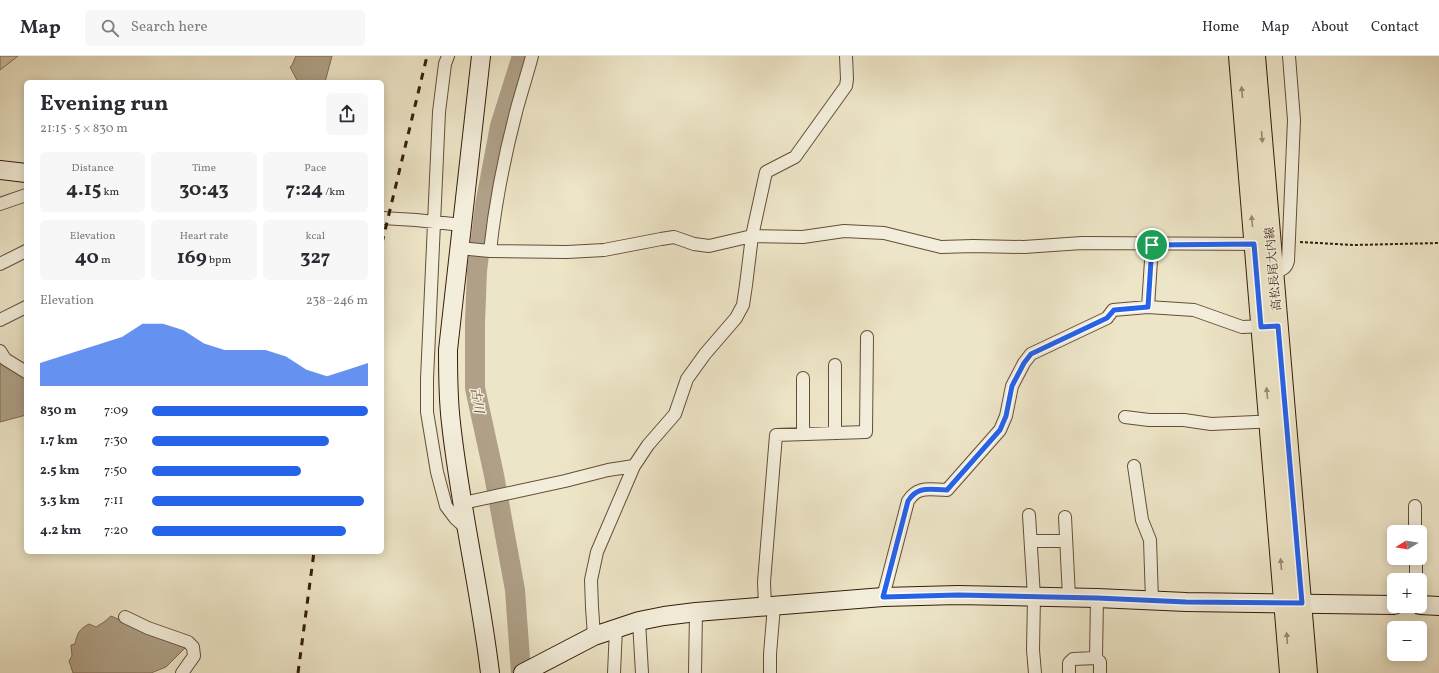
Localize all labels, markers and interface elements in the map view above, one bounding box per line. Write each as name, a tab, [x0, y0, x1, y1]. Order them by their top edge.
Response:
search box	[85, 10, 365, 46]
text: Map	[20, 15, 61, 41]
icon: search	[99, 17, 121, 39]
text: Search here	[131, 17, 208, 38]
text: Home	[1202, 18, 1239, 37]
text: Map	[1261, 18, 1289, 37]
text: About	[1311, 18, 1349, 37]
text: Contact	[1371, 18, 1419, 37]
one-way arrow	[1238, 86, 1245, 98]
text: Evening run	[40, 89, 169, 120]
button: share	[326, 93, 368, 135]
text: 21:15 · 5 × 830 m	[40, 120, 128, 138]
one-way arrow	[1258, 131, 1265, 143]
text: Distance	[72, 161, 114, 176]
text: Time	[192, 161, 216, 176]
text: Pace	[304, 161, 326, 176]
text: 4.15	[66, 176, 101, 204]
text: 30:43	[179, 176, 229, 204]
text: 7:24	[286, 176, 323, 204]
text: km	[101, 185, 119, 200]
text: /km	[323, 185, 345, 200]
one-way arrow	[1249, 215, 1256, 227]
street label: 高松長尾大内線	[1262, 226, 1286, 311]
pin	[1135, 228, 1169, 262]
text: Elevation	[70, 229, 116, 244]
text: Heart rate	[180, 229, 228, 244]
text: kcal	[306, 229, 325, 244]
icon: arrive	[1141, 234, 1163, 256]
text: 40	[75, 244, 99, 272]
text: 169	[177, 244, 207, 272]
text: 327	[300, 244, 330, 272]
text: m	[99, 253, 111, 268]
text: bpm	[207, 253, 231, 268]
text: Elevation	[40, 292, 94, 310]
text: 238–246 m	[306, 292, 368, 310]
water label: 古川	[465, 386, 487, 417]
one-way arrow	[1263, 387, 1270, 399]
text: 830 m	[40, 402, 77, 420]
text: 7:09	[104, 402, 128, 420]
text: 1.7 km	[40, 432, 78, 450]
text: 7:30	[104, 432, 128, 450]
text: 2.5 km	[40, 462, 80, 480]
text: 7:50	[104, 462, 127, 480]
text: 3.3 km	[40, 492, 80, 510]
text: 7:11	[104, 492, 123, 510]
text: 4.2 km	[40, 522, 81, 540]
text: 7:20	[104, 522, 128, 540]
north arrow	[1387, 525, 1427, 565]
map controls	[1387, 525, 1427, 661]
one-way arrow	[1277, 558, 1284, 570]
button: +	[1387, 573, 1427, 613]
button: −	[1387, 621, 1427, 661]
one-way arrow	[1284, 632, 1291, 644]

